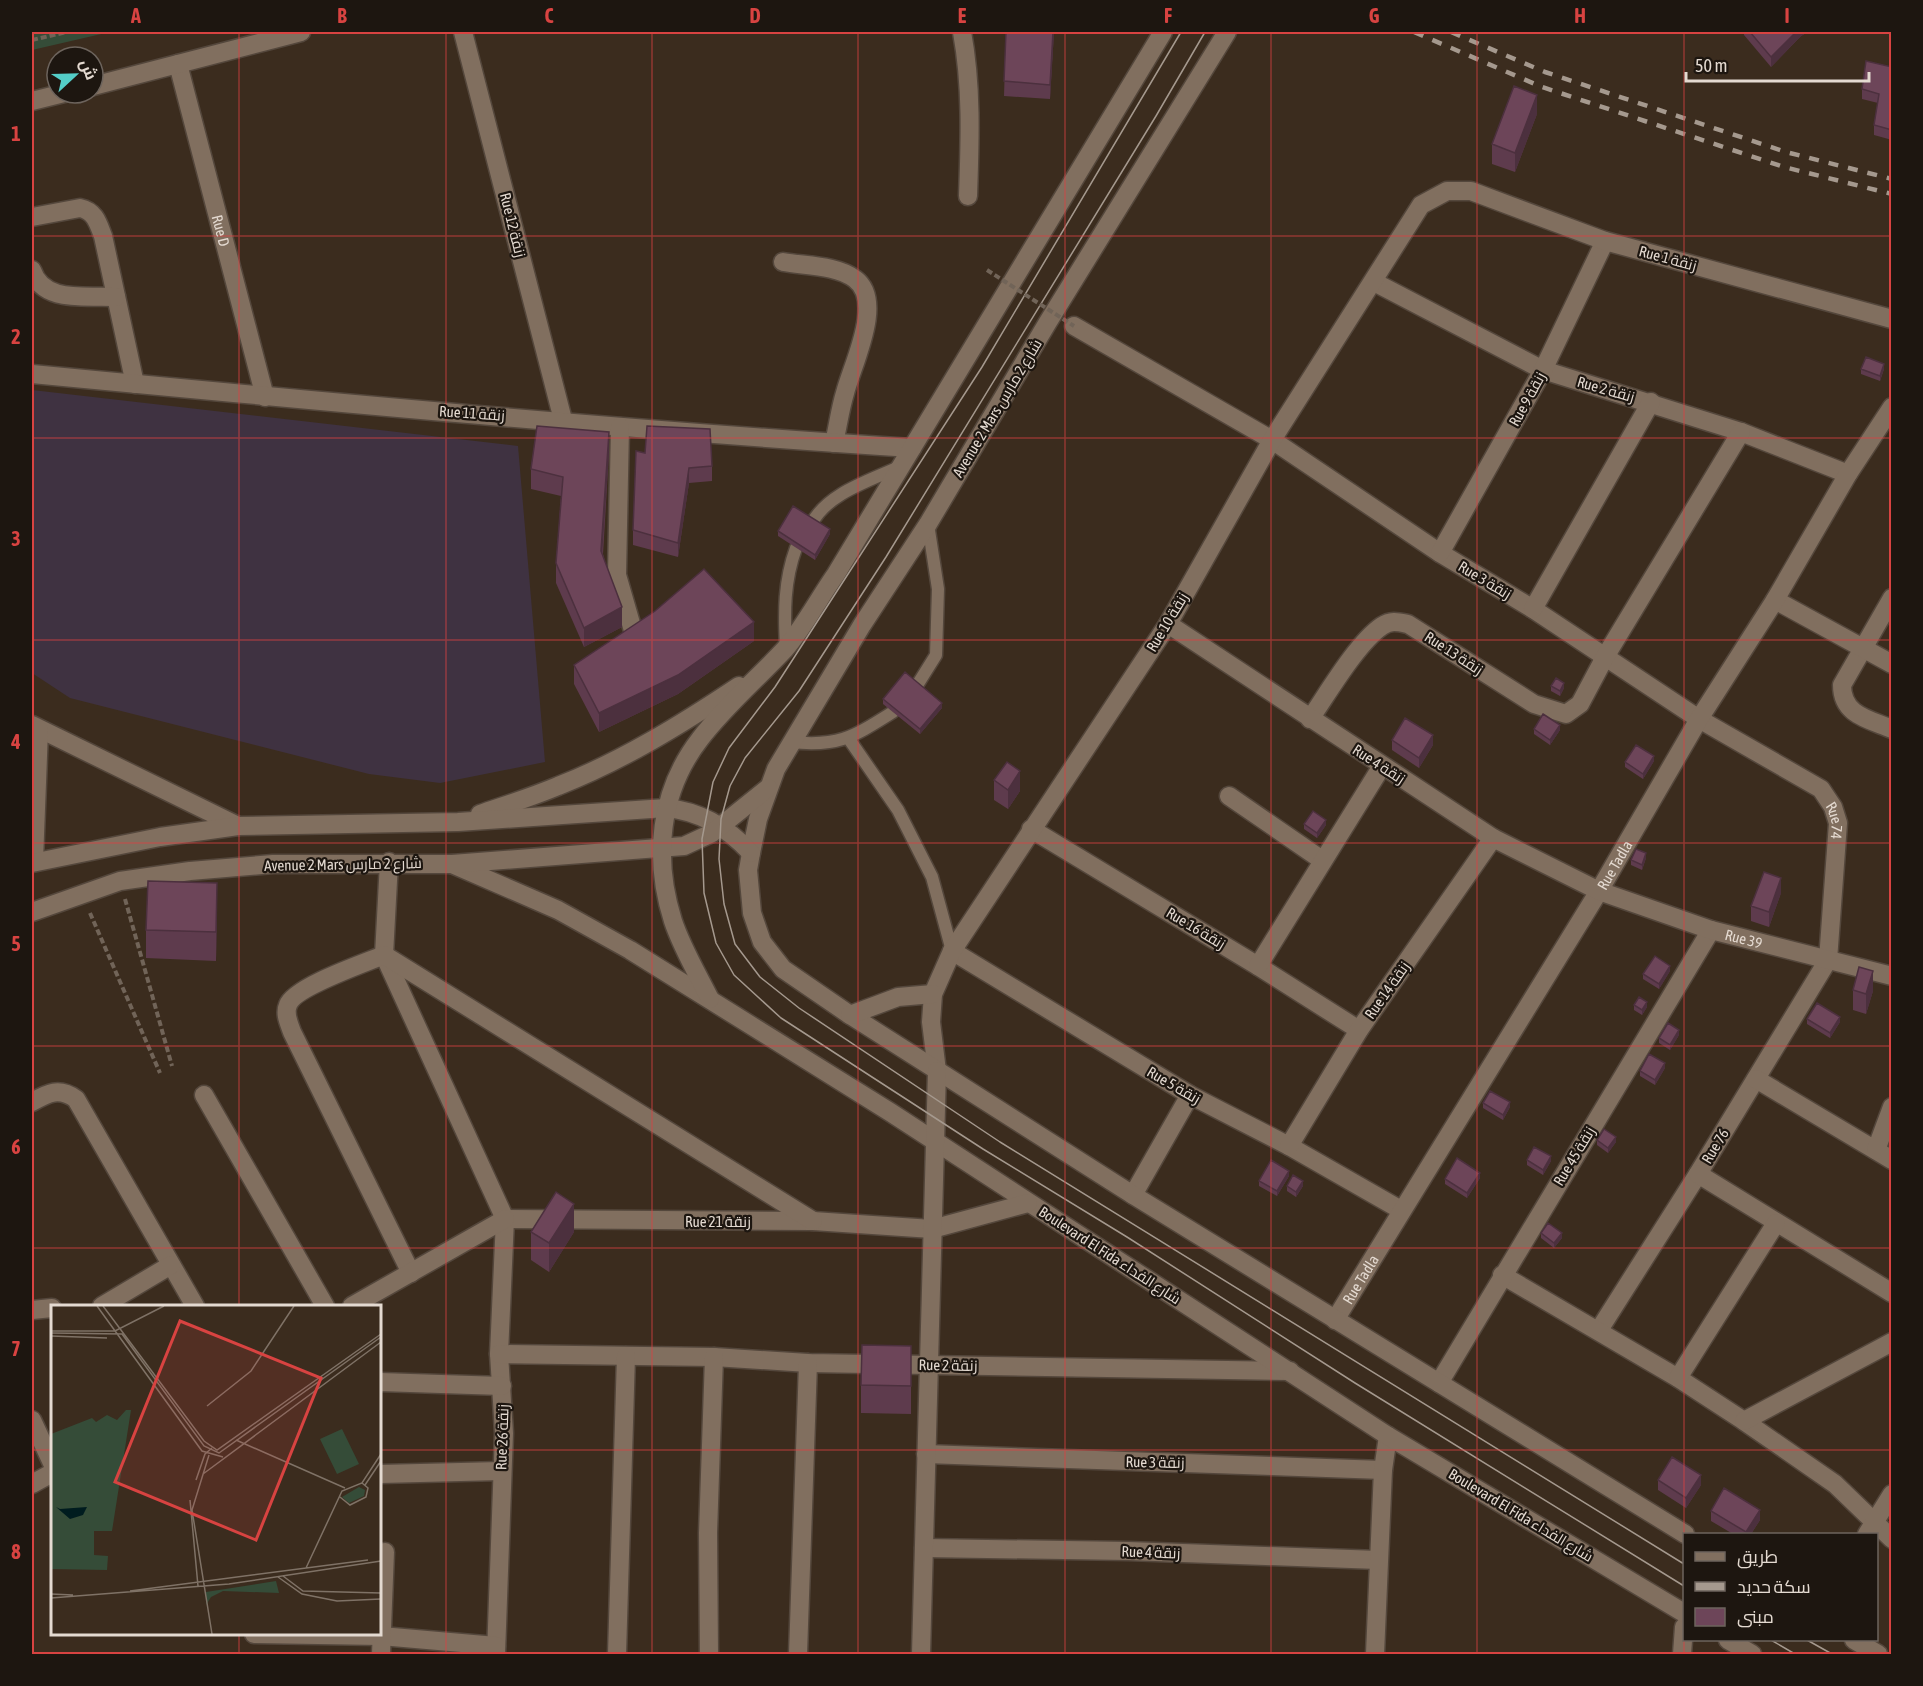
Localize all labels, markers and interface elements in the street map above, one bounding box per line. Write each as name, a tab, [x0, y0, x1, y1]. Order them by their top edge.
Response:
text: A	[130, 4, 141, 27]
text: B	[337, 4, 347, 27]
text: C	[545, 4, 554, 27]
text: D	[749, 4, 761, 27]
text: E	[958, 4, 967, 27]
text: F	[1164, 4, 1172, 27]
text: G	[1369, 4, 1380, 27]
text: H	[1574, 4, 1586, 27]
text: I	[1784, 4, 1790, 27]
north arrow	[45, 45, 105, 105]
scale bar	[1686, 45, 1869, 83]
text: 50 m	[1695, 55, 1727, 76]
text: ش	[76, 56, 101, 83]
text: 1	[11, 122, 21, 145]
street label: Rue 12 زنقة	[496, 191, 529, 259]
street label: Rue D	[209, 213, 234, 248]
street label: Rue 1 زنقة	[1637, 242, 1699, 275]
text: 2	[11, 325, 21, 348]
street label: Avenue 2 Mars شارع 2 مارس	[949, 336, 1048, 482]
street label: Rue 9 زنقة	[1505, 369, 1550, 429]
street label: Rue 2 زنقة	[1575, 373, 1637, 406]
street label: Rue 11 زنقة	[438, 402, 506, 425]
text: 3	[11, 527, 21, 550]
street label: Rue 3 زنقة	[1455, 558, 1515, 603]
street label: Rue 10 زنقة	[1143, 589, 1192, 655]
street label: Rue 13 زنقة	[1421, 628, 1486, 679]
text: 4	[10, 730, 21, 753]
street label: Rue 4 زنقة	[1349, 741, 1408, 788]
street label: Rue 74	[1823, 798, 1846, 840]
street label: Rue Tadla	[1593, 837, 1635, 893]
street label: Avenue 2 Mars شارع 2 مارس	[264, 854, 422, 877]
street label: Rue 16 زنقة	[1163, 904, 1229, 953]
street label: Rue 39	[1723, 925, 1764, 951]
text: 5	[11, 932, 21, 955]
street label: Rue 14 زنقة	[1361, 958, 1414, 1022]
street label: Rue 5 زنقة	[1144, 1063, 1204, 1108]
street label: Rue 45 زنقة	[1550, 1123, 1599, 1189]
street label: Rue 76	[1698, 1125, 1732, 1167]
text: 6	[11, 1135, 21, 1158]
street label: Boulevard El Fida شارع الفداء	[1034, 1203, 1184, 1310]
street label: Rue 21 زنقة	[685, 1213, 751, 1231]
street label: Rue Tadla	[1339, 1252, 1382, 1307]
inset map	[51, 1305, 381, 1635]
text: 7	[11, 1337, 21, 1360]
street label: Rue 2 زنقة	[918, 1356, 978, 1375]
street label: Rue 26 زنقة	[492, 1404, 513, 1470]
street label: Rue 3 زنقة	[1125, 1453, 1185, 1472]
street label: Boulevard El Fida شارع الفداء	[1444, 1465, 1596, 1568]
legend	[1683, 1533, 1878, 1641]
text: 8	[11, 1540, 21, 1563]
street label: Rue 4 زنقة	[1121, 1542, 1181, 1563]
text: طريق	[1737, 1546, 1778, 1569]
text: سكة حديد	[1737, 1576, 1811, 1597]
text: مبنى	[1737, 1606, 1774, 1628]

